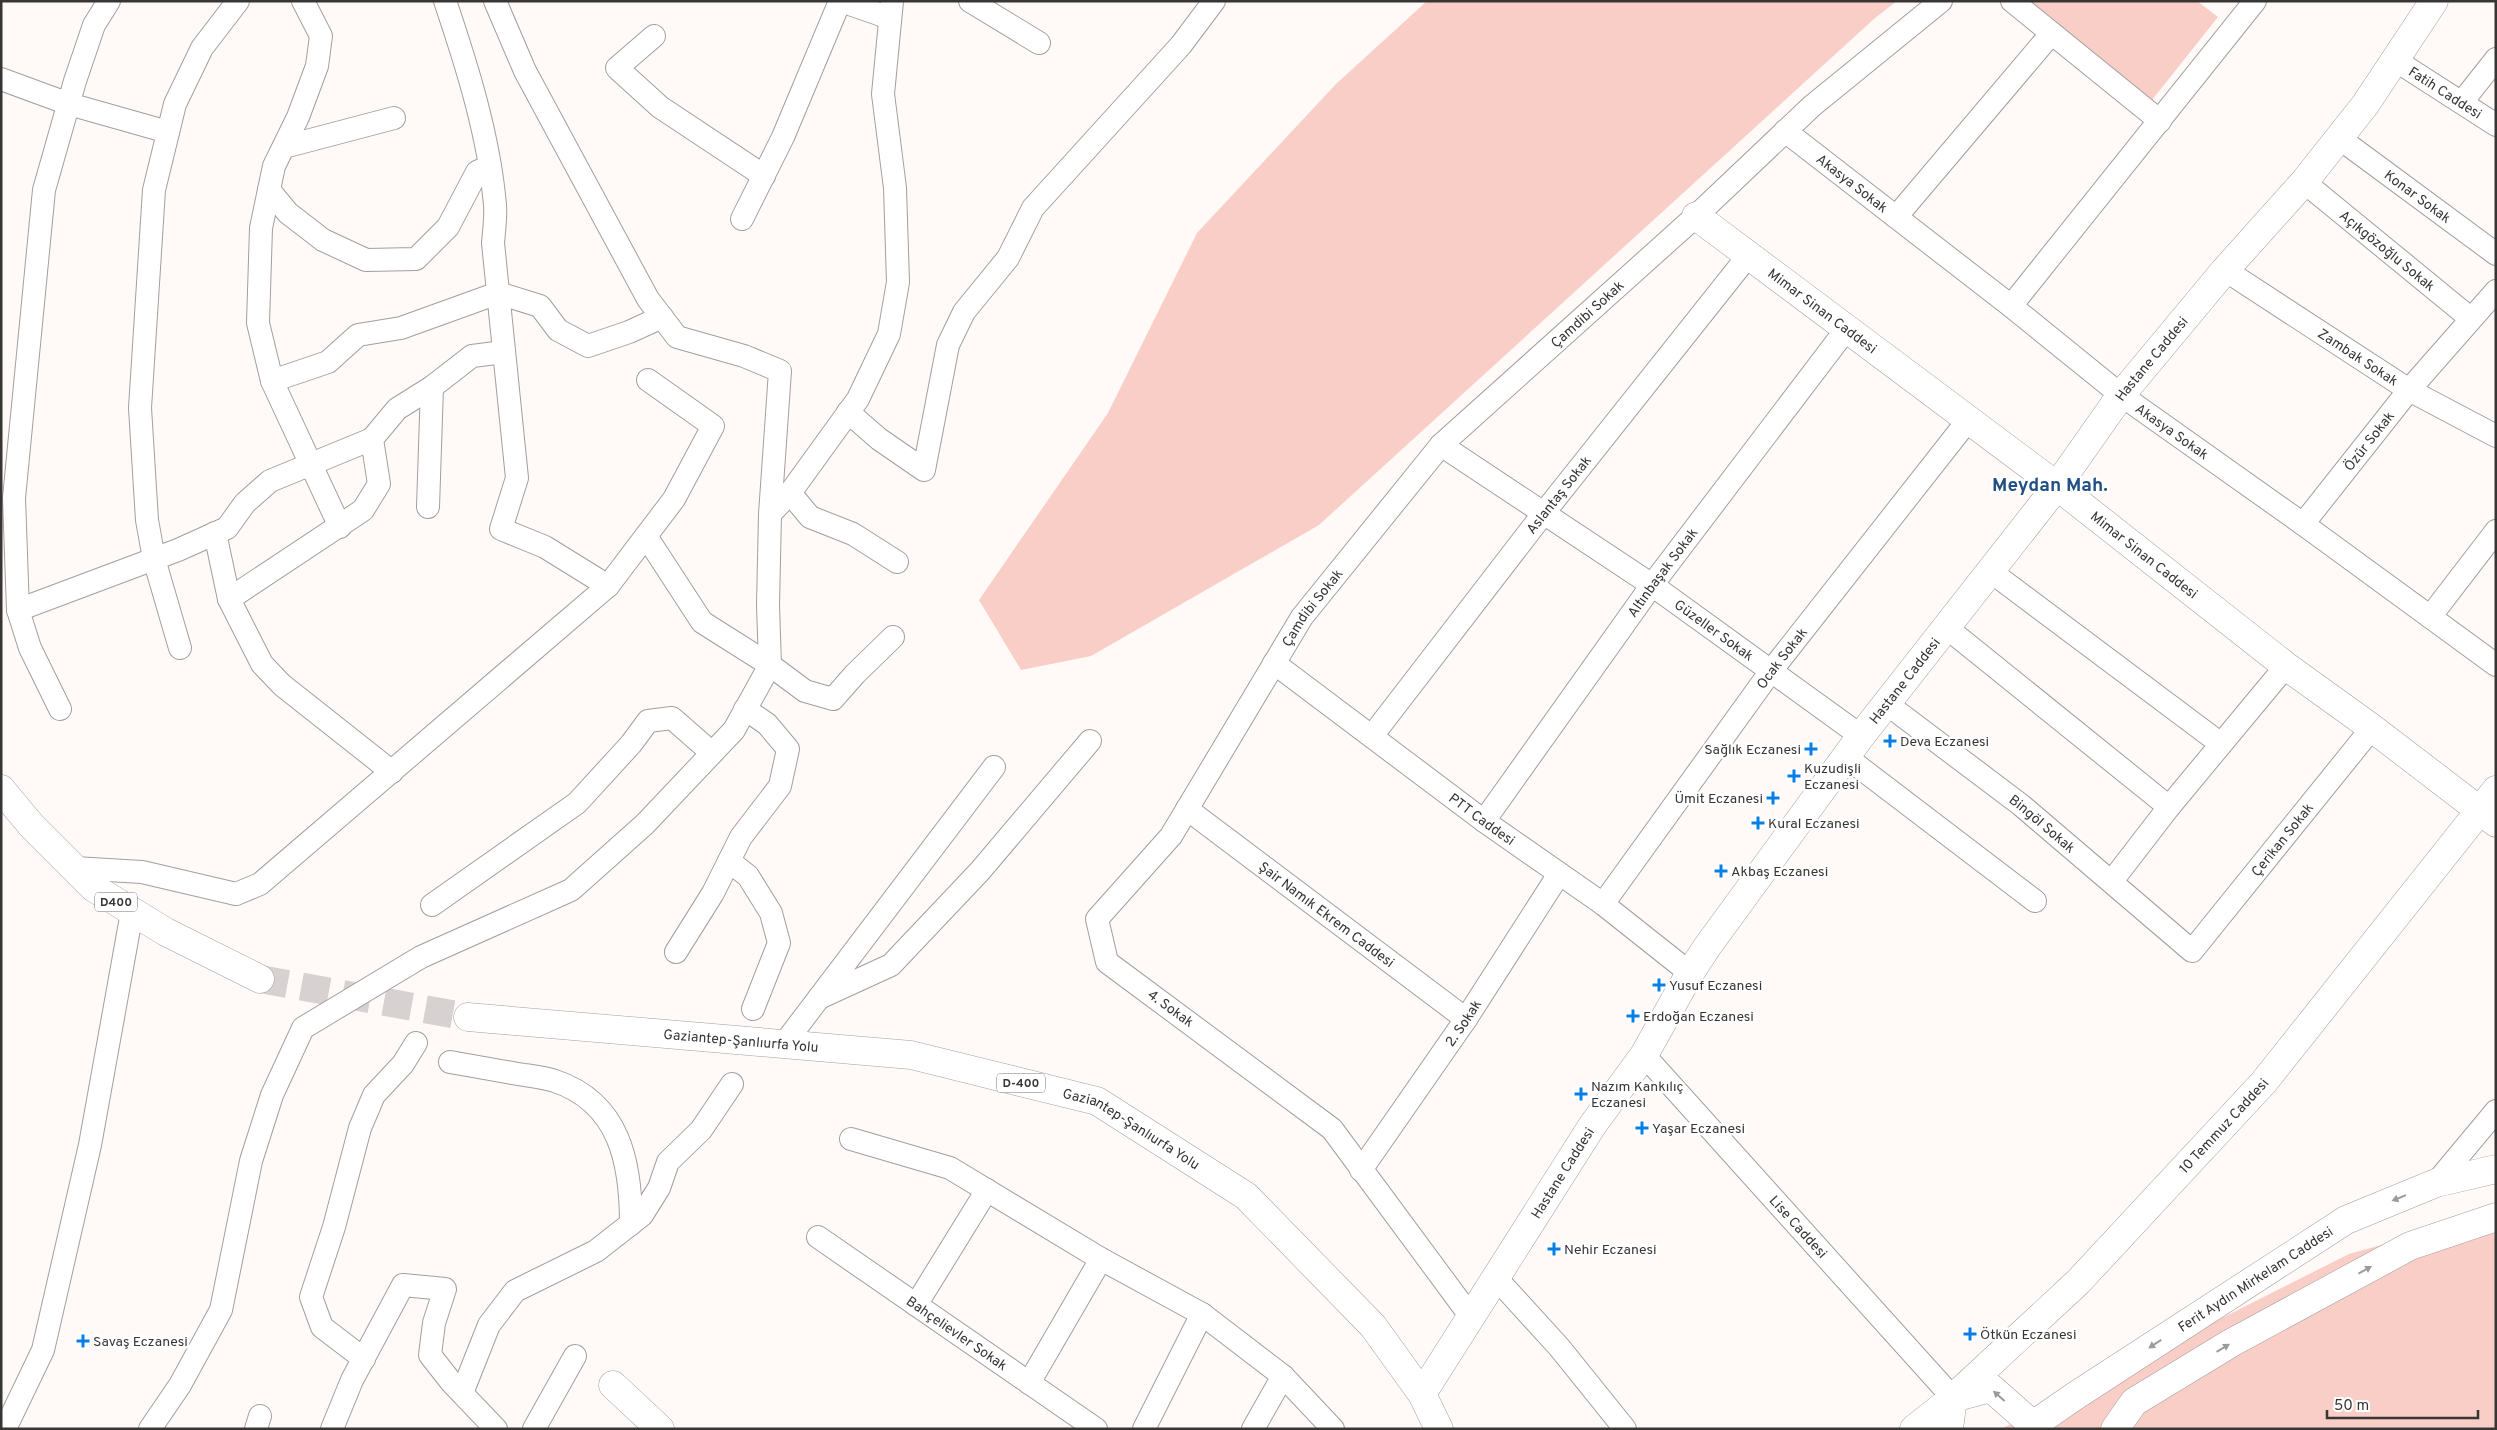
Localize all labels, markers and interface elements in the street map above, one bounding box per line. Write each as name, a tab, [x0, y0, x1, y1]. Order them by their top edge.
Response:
street label: Fatih Caddesi	[2405, 64, 2484, 124]
street label: Akasya Sokak	[1812, 151, 1890, 217]
street label: Konar Sokak	[2380, 167, 2454, 228]
street label: Açıkgözoğlu Sokak	[2335, 208, 2438, 296]
street label: Mimar Sinan Caddesi	[1764, 266, 1879, 358]
street label: Çamdibi Sokak	[1548, 278, 1628, 352]
street label: Hastane Caddesi	[2112, 314, 2193, 405]
street label: Zambak Sokak	[2314, 326, 2401, 391]
street label: Akasya Sokak	[2131, 401, 2211, 464]
street label: Özür Sokak	[2340, 408, 2399, 475]
street label: Aslantaş Sokak	[1524, 453, 1596, 538]
district label: Meydan Mah.	[1992, 474, 2108, 498]
street label: Mimar Sinan Caddesi	[2086, 509, 2200, 603]
street label: Altınbaşak Sokak	[1625, 525, 1702, 621]
street label: Çamdibi Sokak	[1279, 566, 1347, 650]
street label: Güzeller Sokak	[1670, 597, 1756, 665]
street label: Ocak Sokak	[1754, 625, 1812, 693]
street label: Hastane Caddesi	[1867, 635, 1945, 728]
place label: Deva Eczanesi	[1900, 734, 1989, 751]
marker: Deva Eczanesi	[1884, 735, 1896, 747]
place label: Sağlık Eczanesi	[1704, 742, 1801, 759]
marker: Sağlık Eczanesi	[1805, 743, 1817, 755]
place label: Kuzudişli Eczanesi	[1804, 761, 1861, 794]
marker: Kuzudişli Eczanesi	[1788, 770, 1800, 782]
street label: PTT Caddesi	[1445, 790, 1518, 850]
place label: Ümit Eczanesi	[1674, 790, 1763, 808]
marker: Ümit Eczanesi	[1767, 792, 1779, 804]
street label: Bingöl Sokak	[2005, 792, 2078, 857]
street label: Çerikan Sokak	[2248, 800, 2318, 881]
place label: Kural Eczanesi	[1768, 816, 1860, 833]
marker: Kural Eczanesi	[1752, 817, 1764, 829]
street label: Şair Namık Ekrem Caddesi	[1255, 859, 1397, 972]
place label: Akbaş Eczanesi	[1731, 864, 1828, 881]
marker: Akbaş Eczanesi	[1715, 865, 1727, 877]
road number: D400	[95, 892, 137, 912]
place label: Yusuf Eczanesi	[1669, 978, 1762, 995]
marker: Yusuf Eczanesi	[1653, 979, 1665, 991]
street label: 4. Sokak	[1144, 987, 1197, 1032]
street label: 2. Sokak	[1442, 997, 1486, 1050]
place label: Erdoğan Eczanesi	[1643, 1009, 1754, 1026]
marker: Erdoğan Eczanesi	[1627, 1010, 1639, 1022]
street label: Gaziantep-Şanlıurfa Yolu	[663, 1027, 819, 1057]
road number: D-400	[997, 1074, 1045, 1092]
street label: 10 Temmuz Caddesi	[2176, 1076, 2273, 1178]
place label: Nazım Kankılıç Eczanesi	[1591, 1079, 1683, 1112]
street label: Gaziantep-Şanlıurfa Yolu	[1061, 1086, 1202, 1174]
marker: Nazım Kankılıç Eczanesi	[1575, 1088, 1587, 1100]
place label: Yaşar Eczanesi	[1652, 1121, 1745, 1138]
marker: Yaşar Eczanesi	[1636, 1122, 1648, 1134]
street label: Hastane Caddesi	[1528, 1125, 1599, 1222]
street label: Lise Caddesi	[1765, 1193, 1830, 1263]
one-way arrow	[2392, 1195, 2406, 1203]
street label: Ferit Aydın Mirkelam Caddesi	[2175, 1224, 2337, 1337]
place label: Nehir Eczanesi	[1564, 1242, 1657, 1259]
marker: Nehir Eczanesi	[1548, 1243, 1560, 1255]
one-way arrow	[2358, 1266, 2372, 1274]
street label: Bahçelievler Sokak	[902, 1293, 1010, 1375]
place label: Ötkün Eczanesi	[1980, 1326, 2077, 1344]
marker: Ötkün Eczanesi	[1964, 1328, 1976, 1340]
place label: Savaş Eczanesi	[93, 1334, 188, 1351]
marker: Savaş Eczanesi	[77, 1335, 89, 1347]
one-way arrow	[2148, 1339, 2162, 1349]
one-way arrow	[2216, 1344, 2229, 1353]
scale bar	[2327, 1388, 2478, 1420]
one-way arrow	[1992, 1390, 2005, 1401]
text: 50 m	[2334, 1397, 2369, 1416]

